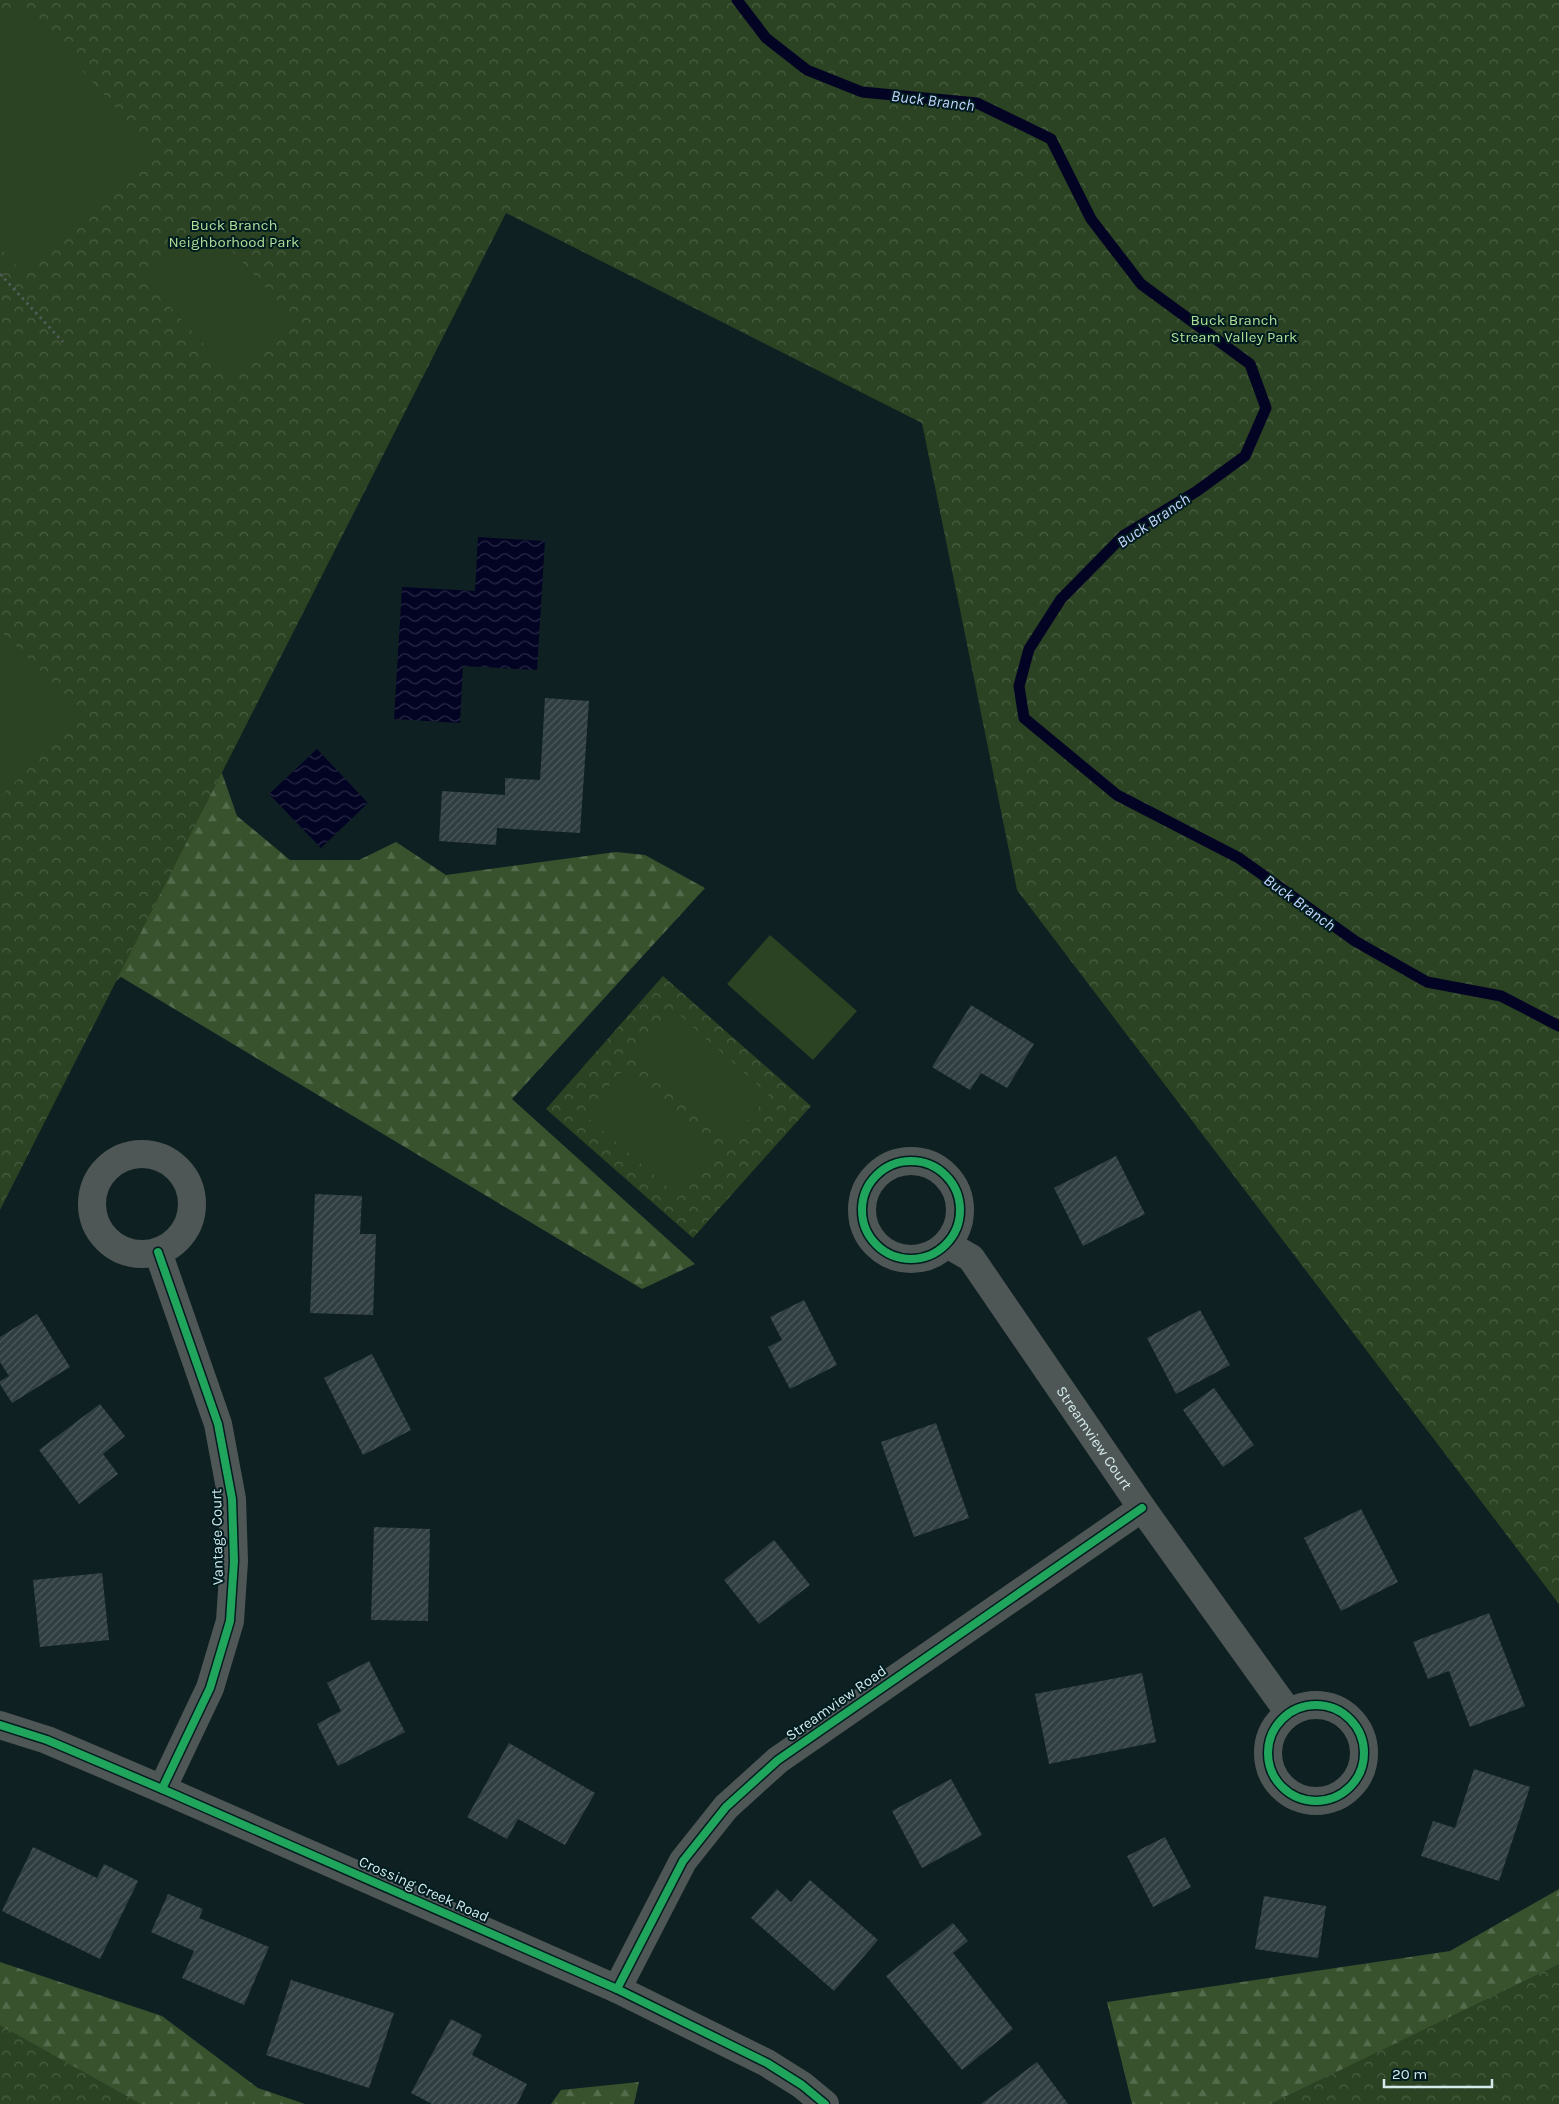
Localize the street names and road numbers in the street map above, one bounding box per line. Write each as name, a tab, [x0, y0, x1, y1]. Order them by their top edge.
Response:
street label: Streamview Court	[1052, 1383, 1136, 1494]
street label: Vantage Court	[207, 1488, 227, 1585]
street label: Streamview Road	[782, 1662, 890, 1744]
street label: Crossing Creek Road	[356, 1852, 492, 1926]

